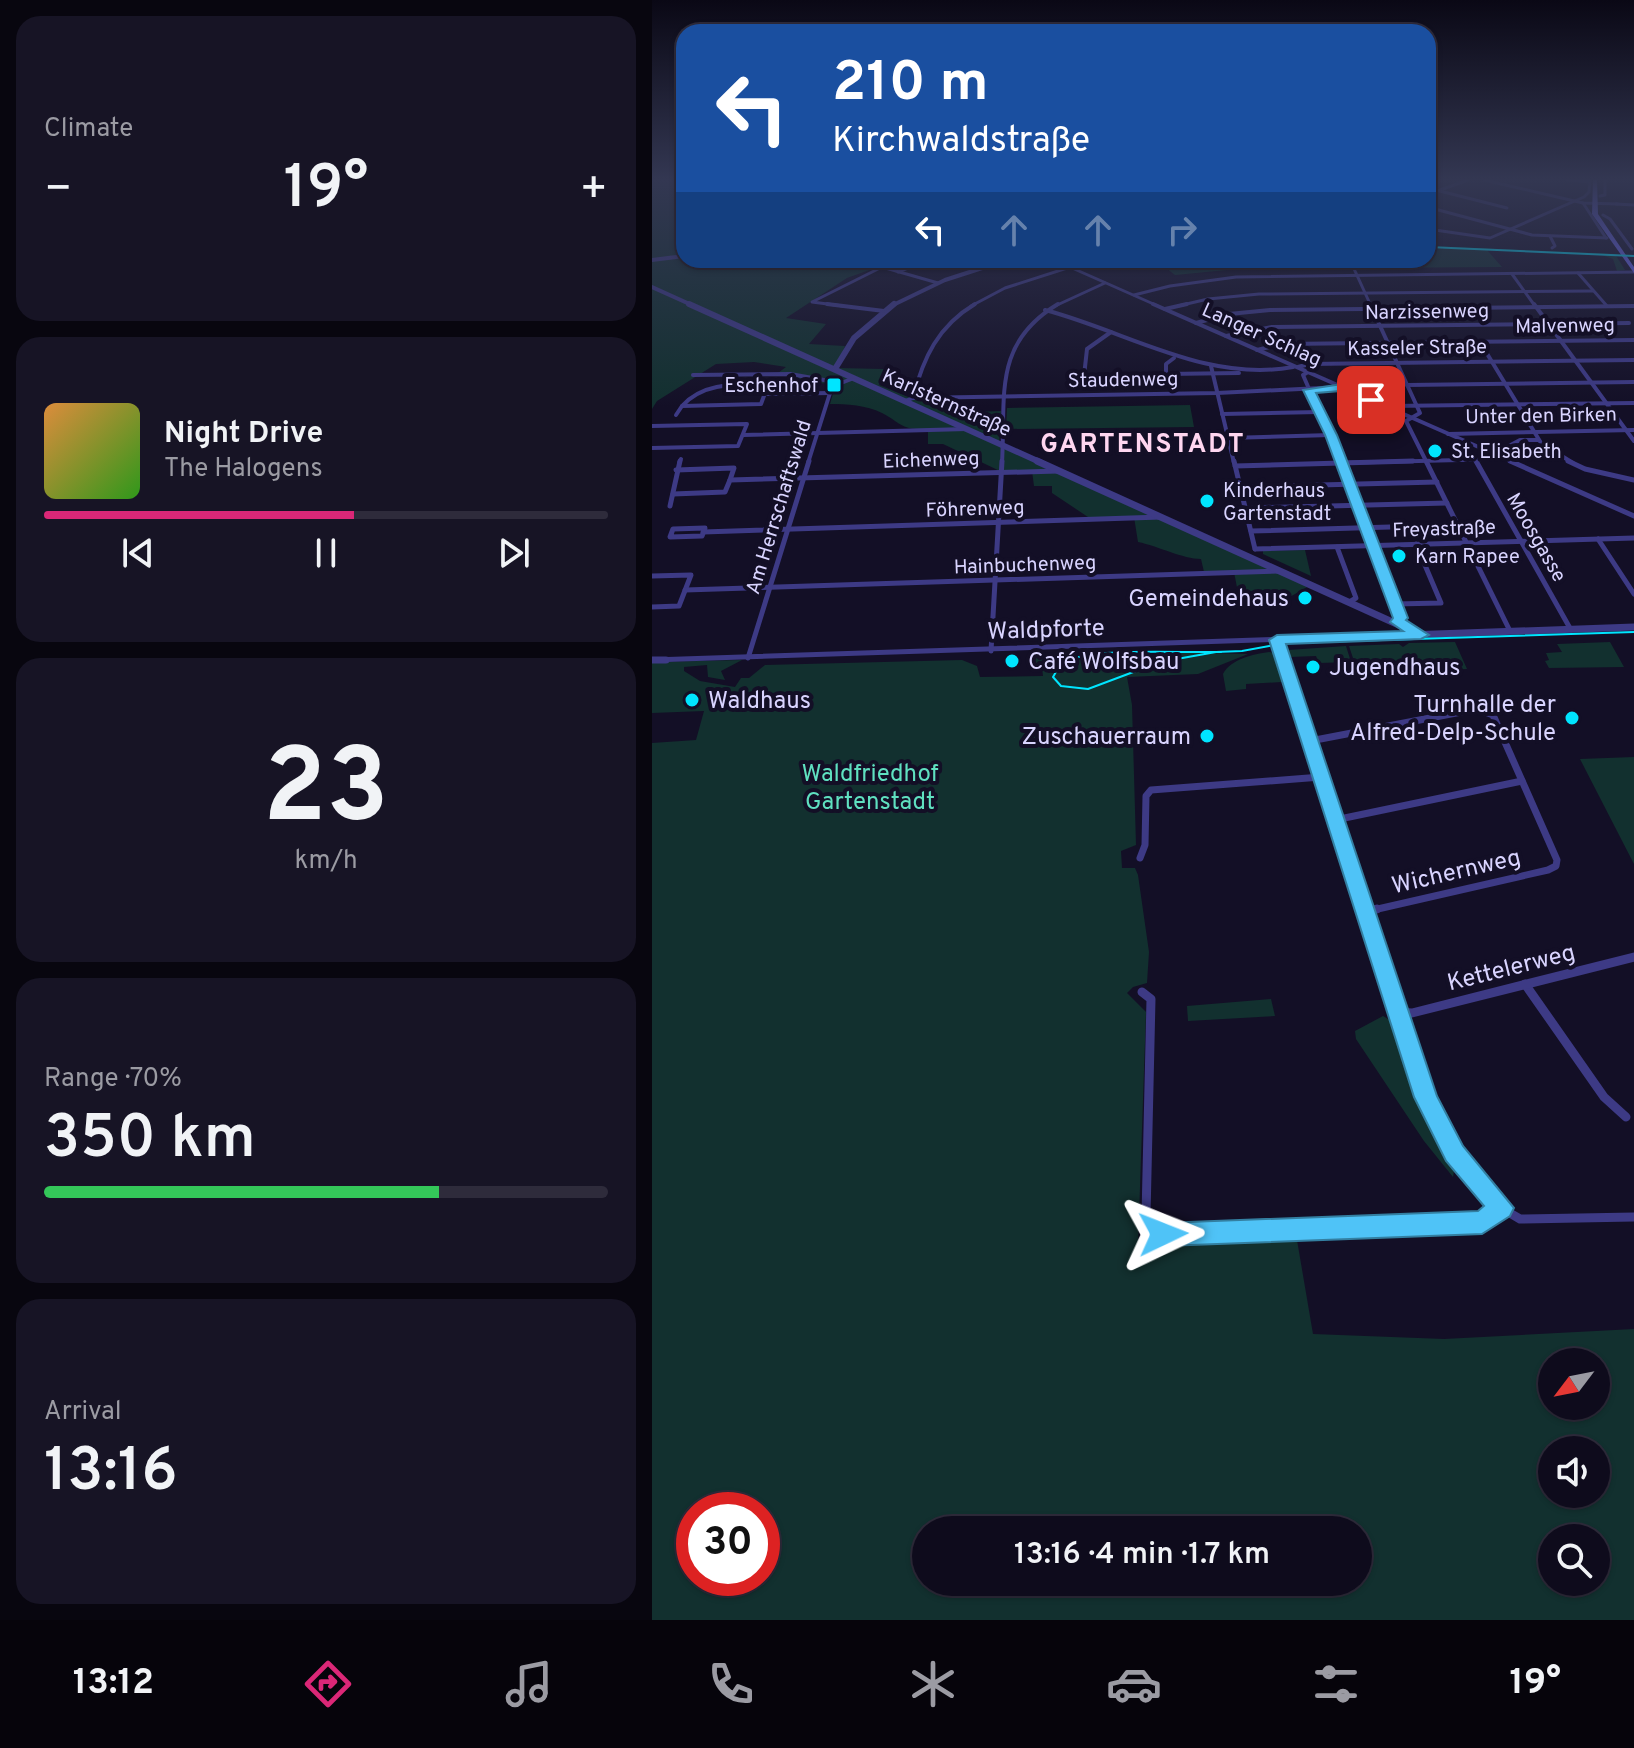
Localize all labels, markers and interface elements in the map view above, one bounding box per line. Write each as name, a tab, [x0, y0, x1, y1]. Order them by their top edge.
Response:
text: 210 m	[832, 50, 989, 120]
icon: left	[700, 56, 804, 160]
text: Climate	[44, 113, 133, 146]
text: Kirchwaldstraße	[832, 119, 1090, 165]
text: 19°	[284, 153, 368, 229]
text: −	[44, 163, 72, 219]
text: +	[580, 163, 608, 219]
icon: left	[908, 208, 952, 252]
icon: ahead	[992, 208, 1036, 252]
icon: ahead	[1076, 208, 1120, 252]
icon: right	[1160, 208, 1204, 252]
street label: Langer Schlag	[1197, 298, 1325, 374]
street label: Narzissenweg	[1365, 299, 1489, 327]
street label: Malvenweg	[1515, 313, 1615, 341]
street label: Kasseler Straße	[1347, 335, 1487, 363]
street label: Karlsternstraße	[878, 364, 1015, 444]
pin	[1337, 366, 1405, 434]
street label: Staudenweg	[1068, 367, 1179, 395]
place label: Eschenhof	[724, 374, 818, 400]
marker: Eschenhof	[825, 376, 843, 394]
icon: arrive	[1349, 378, 1393, 422]
street label: Unter den Birken	[1465, 403, 1617, 431]
text: Night Drive	[164, 416, 323, 453]
street label: Am Herrschaftswald	[741, 417, 819, 598]
district label: GARTENSTADT	[1040, 429, 1246, 462]
place label: St. Elisabeth	[1451, 440, 1562, 466]
marker: St. Elisabeth	[1426, 442, 1444, 460]
street label: Eichenweg	[882, 446, 980, 476]
text: The Halogens	[164, 453, 323, 486]
place label: Kinderhaus Gartenstadt	[1223, 479, 1331, 528]
street label: Moosgasse	[1499, 489, 1571, 587]
marker: Kinderhaus Gartenstadt	[1198, 492, 1216, 510]
street label: Föhrenweg	[925, 495, 1025, 525]
street label: Freyastraße	[1392, 515, 1496, 545]
icon: previous	[116, 531, 160, 575]
icon: pause	[304, 531, 348, 575]
icon: next	[492, 531, 536, 575]
place label: Karn Rapee	[1415, 545, 1520, 571]
marker: Karn Rapee	[1390, 547, 1408, 565]
street label: Hainbuchenweg	[953, 551, 1097, 581]
place label: Gemeindehaus	[1128, 585, 1289, 615]
marker: Gemeindehaus	[1296, 589, 1314, 607]
street label: Waldpforte	[987, 614, 1105, 648]
place label: Café Wolfsbau	[1028, 648, 1180, 678]
marker: Café Wolfsbau	[1003, 652, 1021, 670]
place label: Jugendhaus	[1329, 654, 1460, 684]
marker: Jugendhaus	[1304, 658, 1322, 676]
place label: Waldhaus	[708, 687, 811, 717]
marker: Waldhaus	[683, 691, 701, 709]
place label: Turnhalle der Alfred-Delp-Schule	[1350, 691, 1556, 749]
marker: Turnhalle der Alfred-Delp-Schule	[1563, 709, 1581, 727]
place label: Zuschauerraum	[1021, 723, 1191, 753]
text: 23	[263, 727, 389, 859]
marker: Zuschauerraum	[1198, 727, 1216, 745]
park label: Waldfriedhof Gartenstadt	[801, 760, 939, 818]
street label: Wichernweg	[1389, 844, 1524, 902]
text: km/h	[294, 845, 358, 878]
street label: Kettelerweg	[1444, 939, 1579, 999]
text: Range · 70%	[44, 1063, 182, 1096]
text: 350 km	[44, 1103, 256, 1179]
position arrow	[1121, 1192, 1205, 1276]
north arrow	[1538, 1348, 1610, 1420]
map controls	[1538, 1348, 1610, 1596]
text: Arrival	[44, 1396, 122, 1429]
text: 13:16	[44, 1436, 178, 1512]
button: sound	[1538, 1436, 1610, 1508]
speed limit sign: 30	[676, 1492, 780, 1596]
button: search	[1538, 1524, 1610, 1596]
text: 13:16 · 4 min · 1.7 km	[1014, 1537, 1270, 1574]
icon: directions	[300, 1656, 356, 1712]
icon: music	[501, 1656, 557, 1712]
icon: phone	[703, 1656, 759, 1712]
icon: climate	[905, 1656, 961, 1712]
icon: car	[1106, 1656, 1162, 1712]
icon: filters	[1308, 1656, 1364, 1712]
text: 13:12	[73, 1661, 154, 1707]
text: 19°	[1510, 1661, 1561, 1707]

